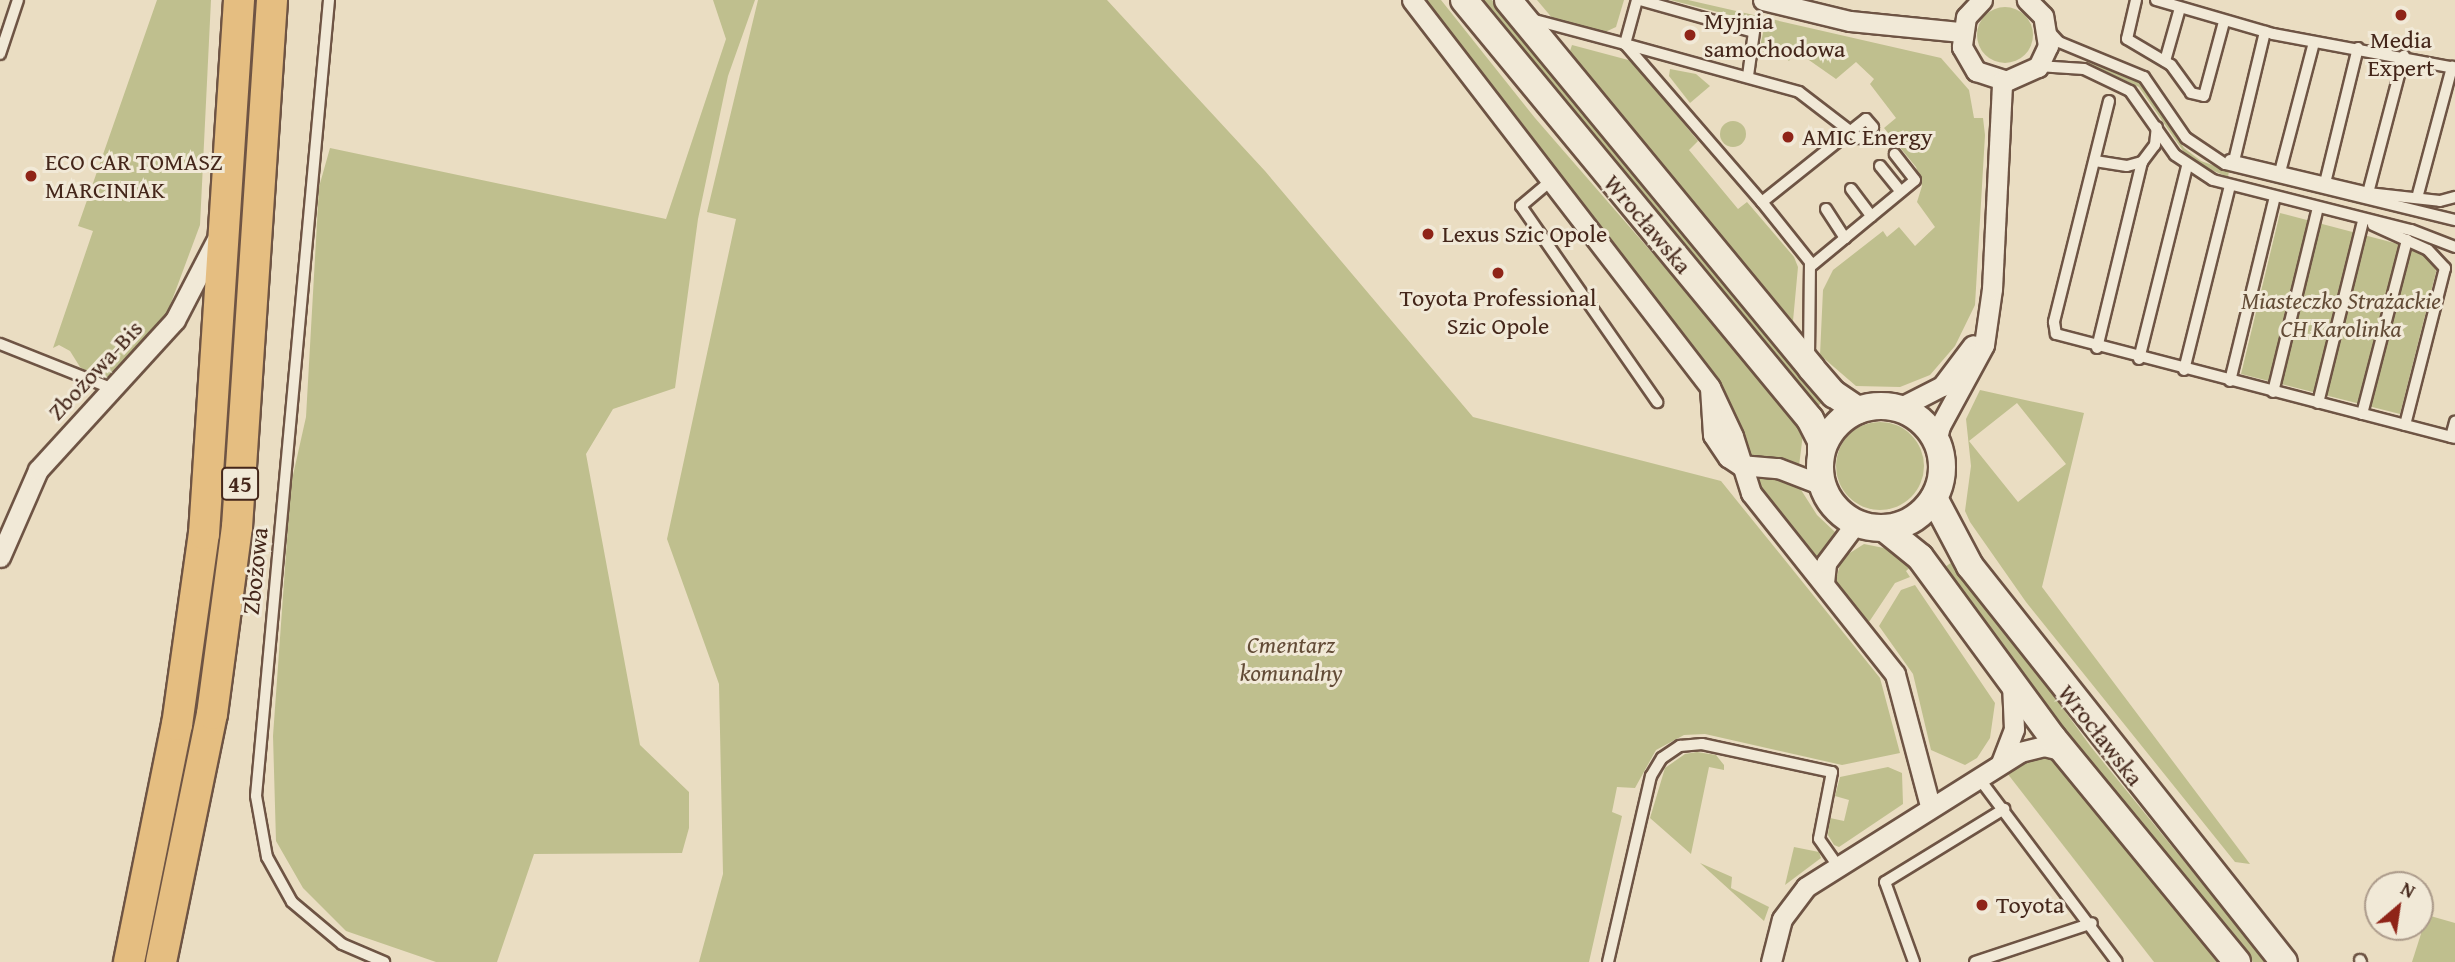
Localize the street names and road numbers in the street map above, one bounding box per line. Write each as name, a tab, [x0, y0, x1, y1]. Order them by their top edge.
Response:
street label: Wrocławska	[1598, 168, 1698, 280]
street label: Zbożowa-Bis	[42, 314, 148, 426]
road number: 45	[221, 464, 259, 504]
street label: Zbożowa	[236, 526, 274, 616]
street label: Wrocławska	[2052, 678, 2150, 792]

